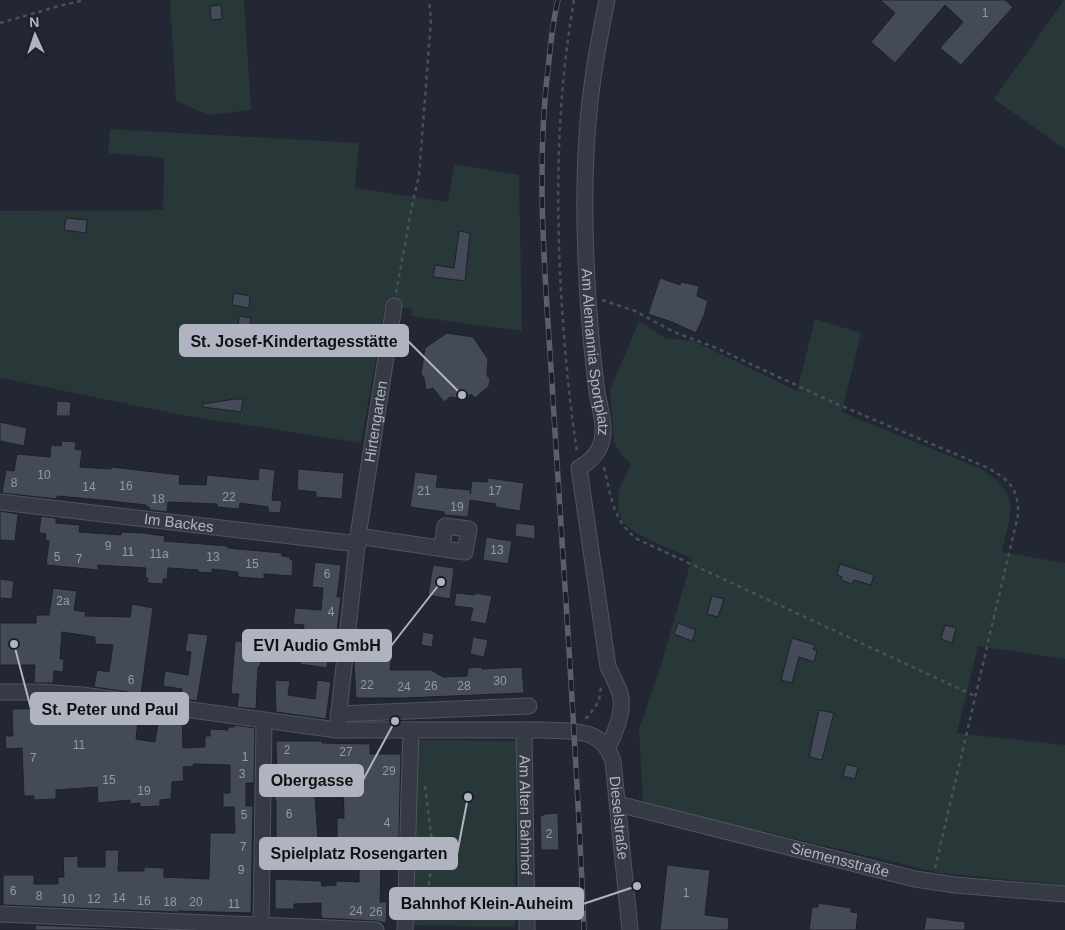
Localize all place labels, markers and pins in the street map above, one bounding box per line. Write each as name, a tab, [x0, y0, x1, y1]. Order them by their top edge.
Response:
callout: St. Josef-Kindertagesstätte	[180, 325, 408, 356]
callout: EVI Audio GmbH	[243, 630, 391, 661]
callout: St. Peter und Paul	[31, 693, 188, 724]
callout: Obergasse	[260, 765, 363, 796]
callout: Spielplatz Rosengarten	[260, 838, 457, 869]
callout: Bahnhof Klein-Auheim	[390, 888, 583, 919]

